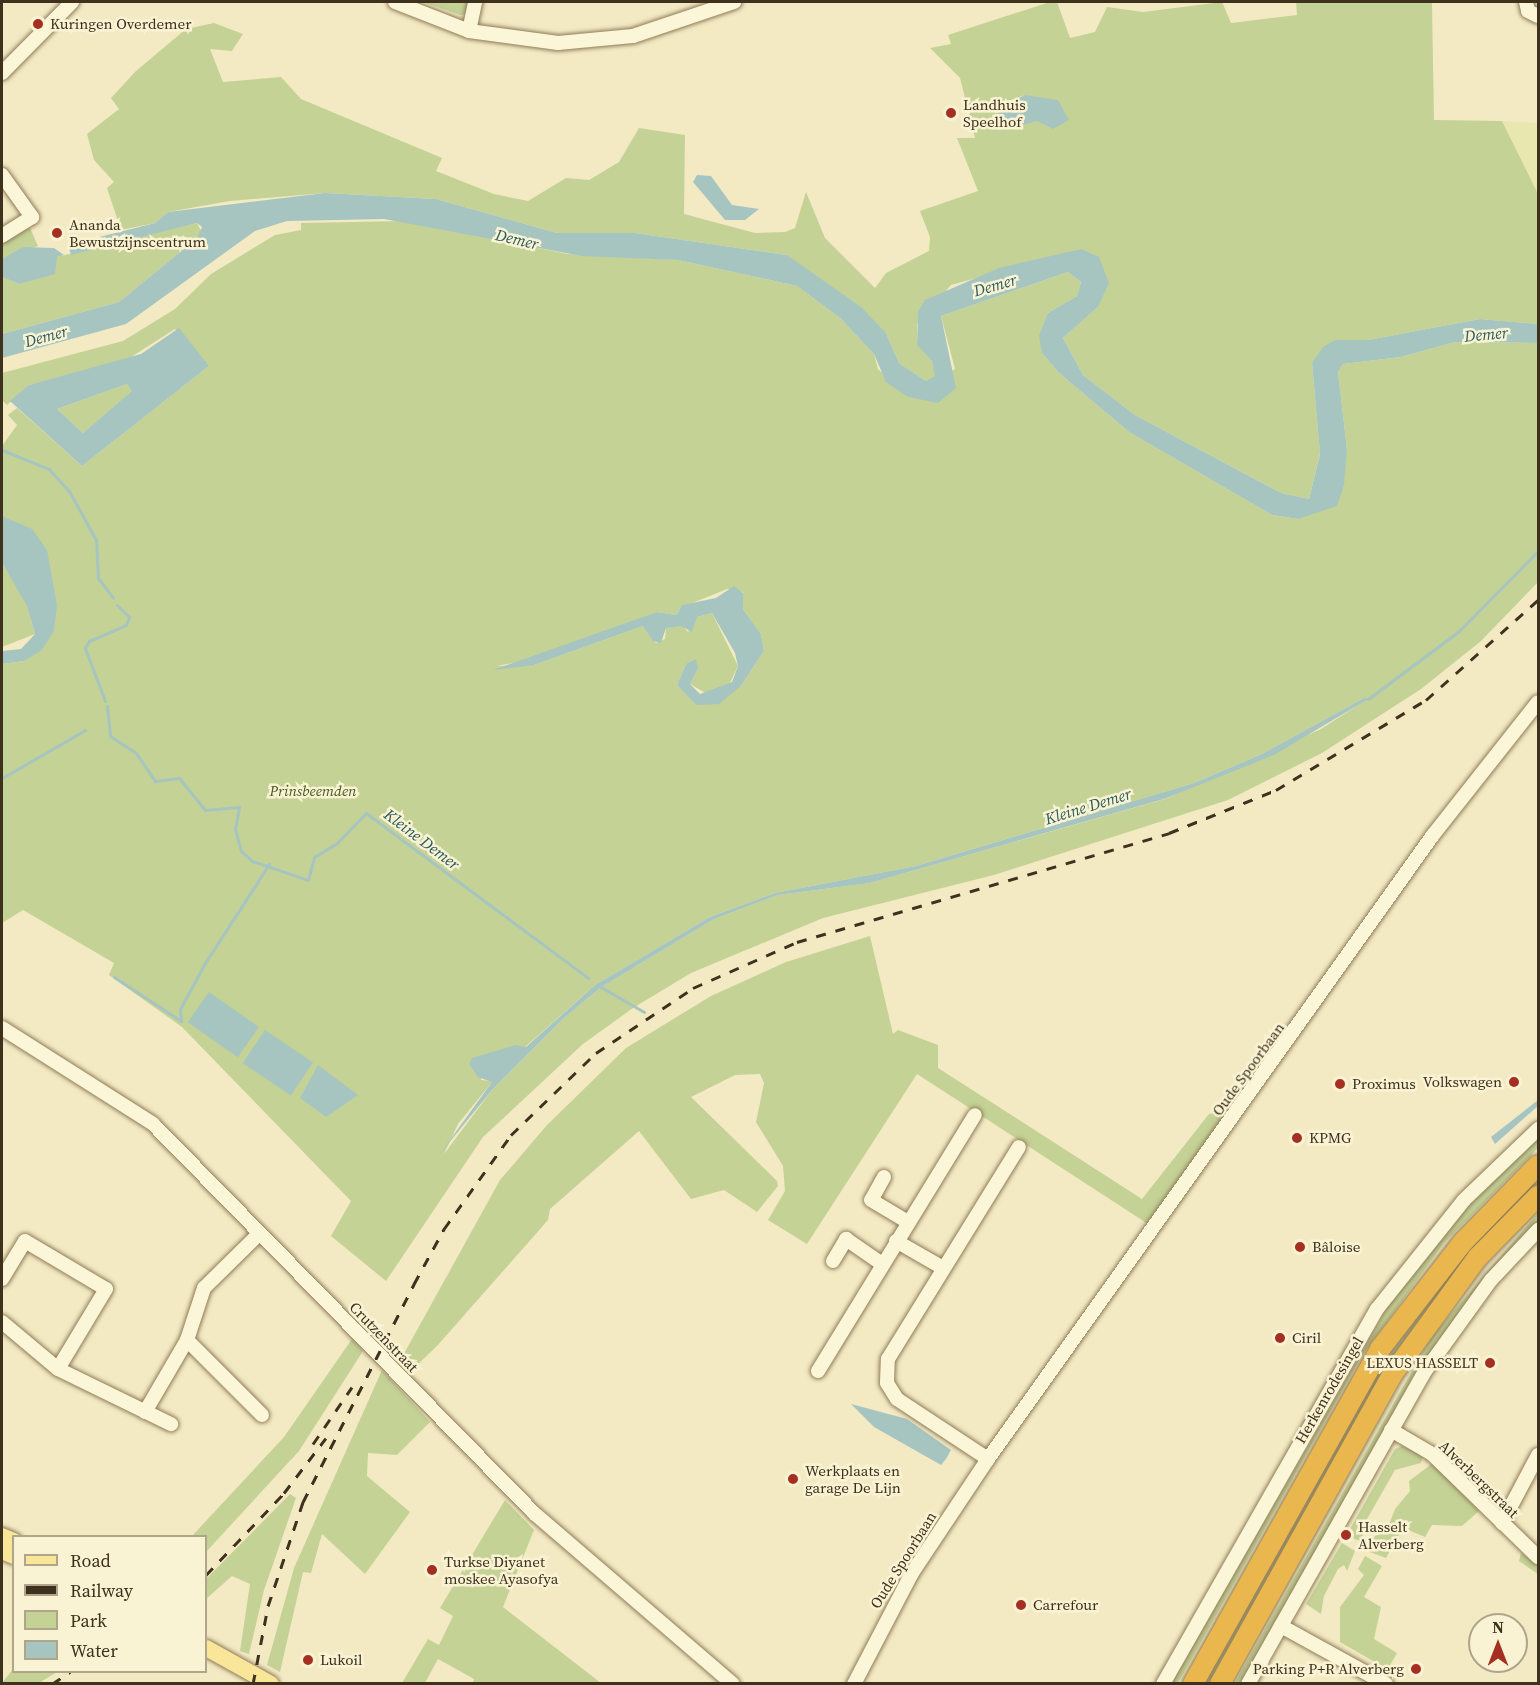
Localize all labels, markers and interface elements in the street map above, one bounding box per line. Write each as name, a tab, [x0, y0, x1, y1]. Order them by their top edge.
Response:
place label: Kuringen Overdemer	[50, 15, 192, 33]
marker: Kuringen Overdemer	[31, 17, 45, 31]
place label: Landhuis Speelhof	[963, 95, 1026, 130]
marker: Landhuis Speelhof	[944, 106, 958, 120]
place label: Ananda Bewustzijnscentrum	[69, 215, 206, 250]
water label: Demer	[494, 225, 540, 253]
marker: Ananda Bewustzijnscentrum	[50, 226, 64, 240]
water label: Demer	[971, 270, 1019, 300]
water label: Demer	[22, 321, 70, 351]
water label: Demer	[1463, 323, 1509, 345]
park label: Prinsbeemden	[269, 782, 357, 800]
water label: Kleine Demer	[1042, 784, 1134, 828]
water label: Kleine Demer	[381, 804, 463, 874]
street label: Oude Spoorbaan	[1208, 1019, 1288, 1119]
place label: Volkswagen	[1423, 1073, 1502, 1091]
place label: Proximus	[1352, 1075, 1416, 1093]
marker: Volkswagen	[1507, 1075, 1521, 1089]
marker: Proximus	[1333, 1077, 1347, 1091]
place label: KPMG	[1309, 1129, 1351, 1147]
marker: KPMG	[1290, 1131, 1304, 1145]
place label: Bâloise	[1312, 1238, 1360, 1256]
marker: Bâloise	[1293, 1240, 1307, 1254]
street label: Crutzenstraat	[346, 1298, 422, 1376]
place label: Ciril	[1292, 1329, 1321, 1347]
marker: Ciril	[1273, 1331, 1287, 1345]
street label: Herkenrodesingel	[1291, 1333, 1367, 1447]
place label: LEXUS HASSELT	[1366, 1354, 1478, 1372]
marker: LEXUS HASSELT	[1483, 1356, 1497, 1370]
street label: Alverbergstraat	[1436, 1437, 1522, 1521]
place label: Werkplaats en garage De Lijn	[805, 1461, 901, 1496]
marker: Werkplaats en garage De Lijn	[786, 1472, 800, 1486]
street label: Oude Spoorbaan	[866, 1508, 940, 1612]
place label: Hasselt Alverberg	[1358, 1517, 1424, 1552]
marker: Hasselt Alverberg	[1339, 1528, 1353, 1542]
legend	[12, 1535, 207, 1673]
text: Road	[70, 1548, 111, 1573]
place label: Turkse Diyanet moskee Ayasofya	[444, 1552, 558, 1587]
marker: Turkse Diyanet moskee Ayasofya	[425, 1563, 439, 1577]
text: Railway	[70, 1578, 133, 1603]
place label: Carrefour	[1033, 1596, 1098, 1614]
marker: Carrefour	[1014, 1598, 1028, 1612]
text: Park	[70, 1608, 107, 1633]
north arrow	[1468, 1613, 1528, 1673]
text: N	[1492, 1616, 1504, 1638]
text: Water	[70, 1638, 118, 1663]
place label: Lukoil	[320, 1651, 362, 1669]
marker: Lukoil	[301, 1653, 315, 1667]
place label: Parking P+R Alverberg	[1253, 1660, 1404, 1678]
marker: Parking P+R Alverberg	[1409, 1662, 1423, 1676]

